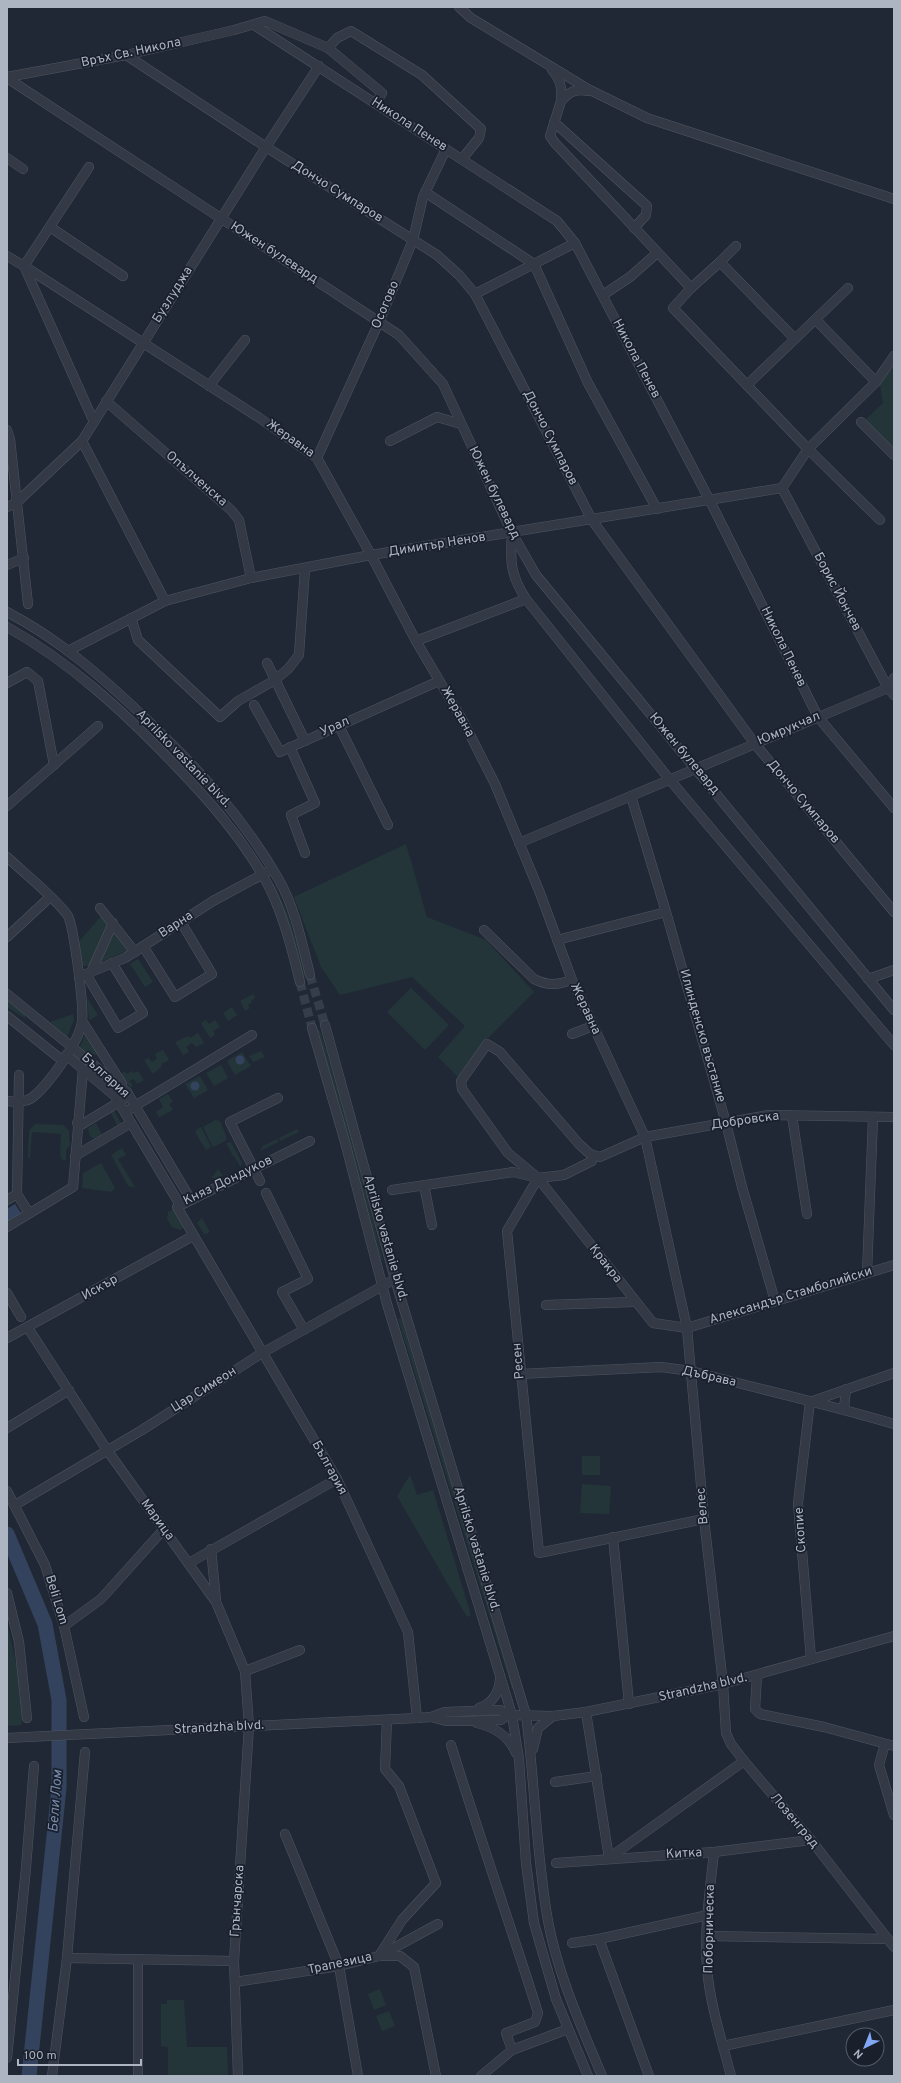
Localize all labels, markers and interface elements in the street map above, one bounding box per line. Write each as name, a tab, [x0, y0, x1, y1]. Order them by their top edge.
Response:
street label: Връх Св. Никола	[80, 35, 182, 71]
street label: Никола Пенев	[368, 94, 450, 156]
street label: Дончо Сумпаров	[288, 157, 386, 227]
street label: Южен булевард	[227, 219, 321, 288]
street label: Бузлуджа	[149, 264, 197, 326]
street label: Осогово	[369, 279, 403, 331]
street label: Никола Пенев	[608, 317, 664, 401]
street label: Дончо Сумпаров	[519, 388, 581, 488]
street label: Жеравна	[263, 417, 317, 461]
street label: Южен булевард	[465, 444, 524, 542]
street label: Опълченска	[162, 448, 230, 510]
street label: Димитър Ненов	[387, 529, 487, 561]
street label: Борис Йончев	[810, 549, 866, 634]
street label: Никола Пенев	[757, 604, 809, 690]
street label: Жеравна	[437, 684, 477, 740]
street label: Aprilsko vastanie blvd.	[132, 707, 234, 811]
street label: Юмрукчал	[755, 709, 823, 749]
street label: Южен булевард	[645, 710, 723, 798]
street label: Урал	[318, 713, 352, 741]
street label: Дончо Сумпаров	[763, 757, 843, 847]
street label: Варна	[156, 908, 196, 942]
street label: Илинденско въстание	[675, 968, 729, 1104]
street label: Жеравна	[566, 981, 604, 1037]
street label: България	[78, 1050, 132, 1102]
street label: Добровска	[710, 1108, 780, 1134]
street label: Княз Дондуков	[181, 1153, 275, 1209]
street label: Aprilsko vastanie blvd.	[359, 1173, 411, 1303]
street label: Кракра	[585, 1241, 625, 1287]
street label: Александър Стамболийски	[708, 1264, 874, 1328]
street label: Искър	[79, 1272, 121, 1304]
street label: Ресен	[509, 1342, 529, 1380]
street label: Дъбрава	[680, 1363, 738, 1391]
street label: Цар Симеон	[168, 1364, 240, 1416]
street label: България	[308, 1438, 350, 1498]
street label: Aprilsko vastanie blvd.	[449, 1485, 503, 1614]
street label: Велес	[693, 1487, 713, 1525]
street label: Марица	[137, 1496, 177, 1544]
street label: Скопие	[791, 1507, 811, 1553]
street label: Beli Lom	[41, 1573, 71, 1627]
street label: Strandzha blvd.	[657, 1670, 749, 1706]
street label: Strandzha blvd.	[174, 1718, 264, 1738]
water label: Бели Лом	[45, 1769, 67, 1833]
street label: Лозенград	[766, 1790, 822, 1852]
street label: Китка	[665, 1845, 703, 1863]
street label: Грънчарска	[228, 1864, 248, 1938]
street label: Поборническа	[701, 1884, 719, 1974]
street label: Трапезица	[306, 1949, 374, 1979]
north arrow	[845, 2027, 885, 2067]
scale bar	[18, 2041, 141, 2067]
text: N	[851, 2046, 867, 2061]
text: 100 m	[24, 2048, 57, 2064]

